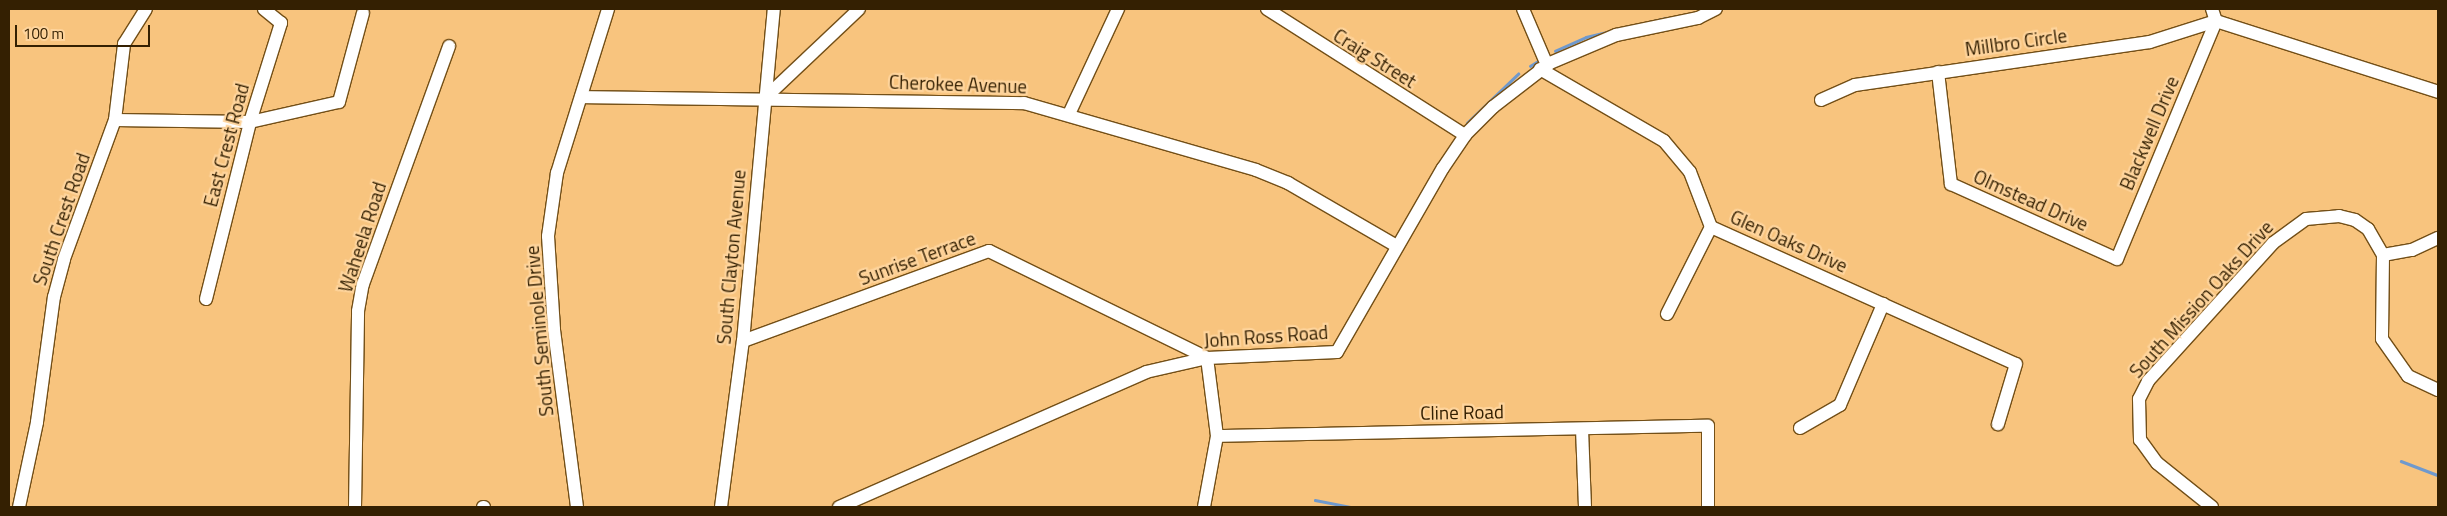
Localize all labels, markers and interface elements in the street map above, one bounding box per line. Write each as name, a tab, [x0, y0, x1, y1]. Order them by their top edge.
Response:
scale bar	[18, 15, 152, 47]
text: 100 m	[23, 22, 64, 45]
street label: Craig Street	[1329, 24, 1421, 92]
street label: Millbro Circle	[1964, 24, 2068, 60]
street label: Cherokee Avenue	[889, 70, 1027, 98]
street label: Blackwell Drive	[2115, 73, 2183, 193]
street label: East Crest Road	[199, 81, 253, 209]
street label: South Crest Road	[28, 150, 94, 288]
street label: Olmstead Drive	[1970, 165, 2092, 235]
street label: South Clayton Avenue	[712, 169, 750, 345]
street label: Waheela Road	[333, 179, 391, 295]
street label: Glen Oaks Drive	[1727, 205, 1851, 277]
street label: South Mission Oaks Drive	[2124, 216, 2278, 382]
street label: Sunrise Terrace	[856, 226, 978, 290]
street label: South Seminole Drive	[520, 245, 558, 417]
street label: John Ross Road	[1203, 320, 1329, 352]
street label: Cline Road	[1420, 400, 1504, 424]

